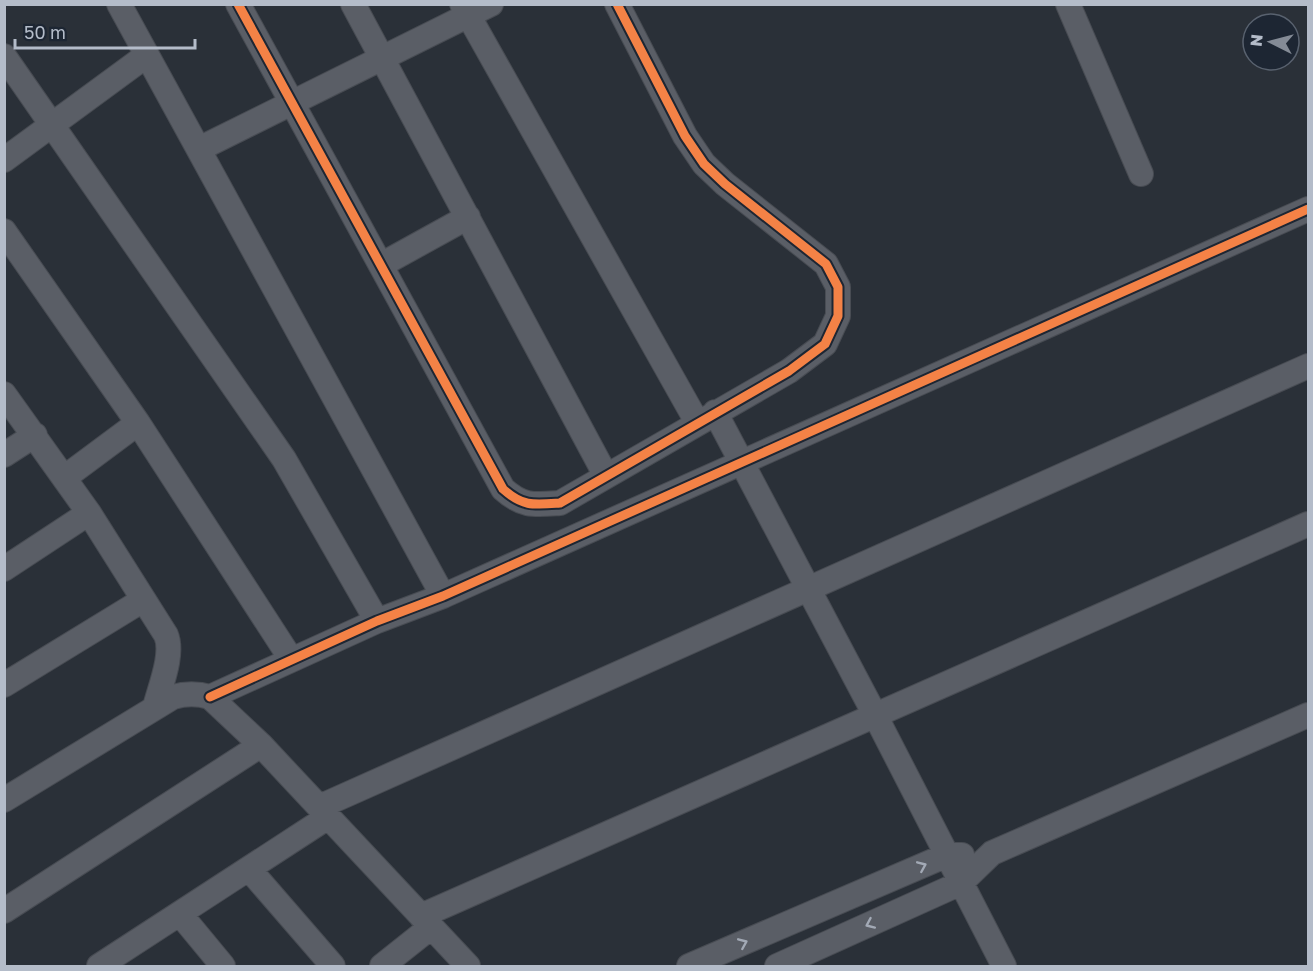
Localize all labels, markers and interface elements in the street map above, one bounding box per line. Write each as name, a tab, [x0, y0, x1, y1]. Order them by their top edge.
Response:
scale bar	[15, 12, 195, 50]
north arrow	[1241, 12, 1301, 72]
text: 50 m	[24, 21, 66, 43]
text: N	[1246, 33, 1267, 48]
one-way arrow	[916, 861, 927, 873]
one-way arrow	[865, 917, 876, 929]
one-way arrow	[737, 938, 748, 950]

